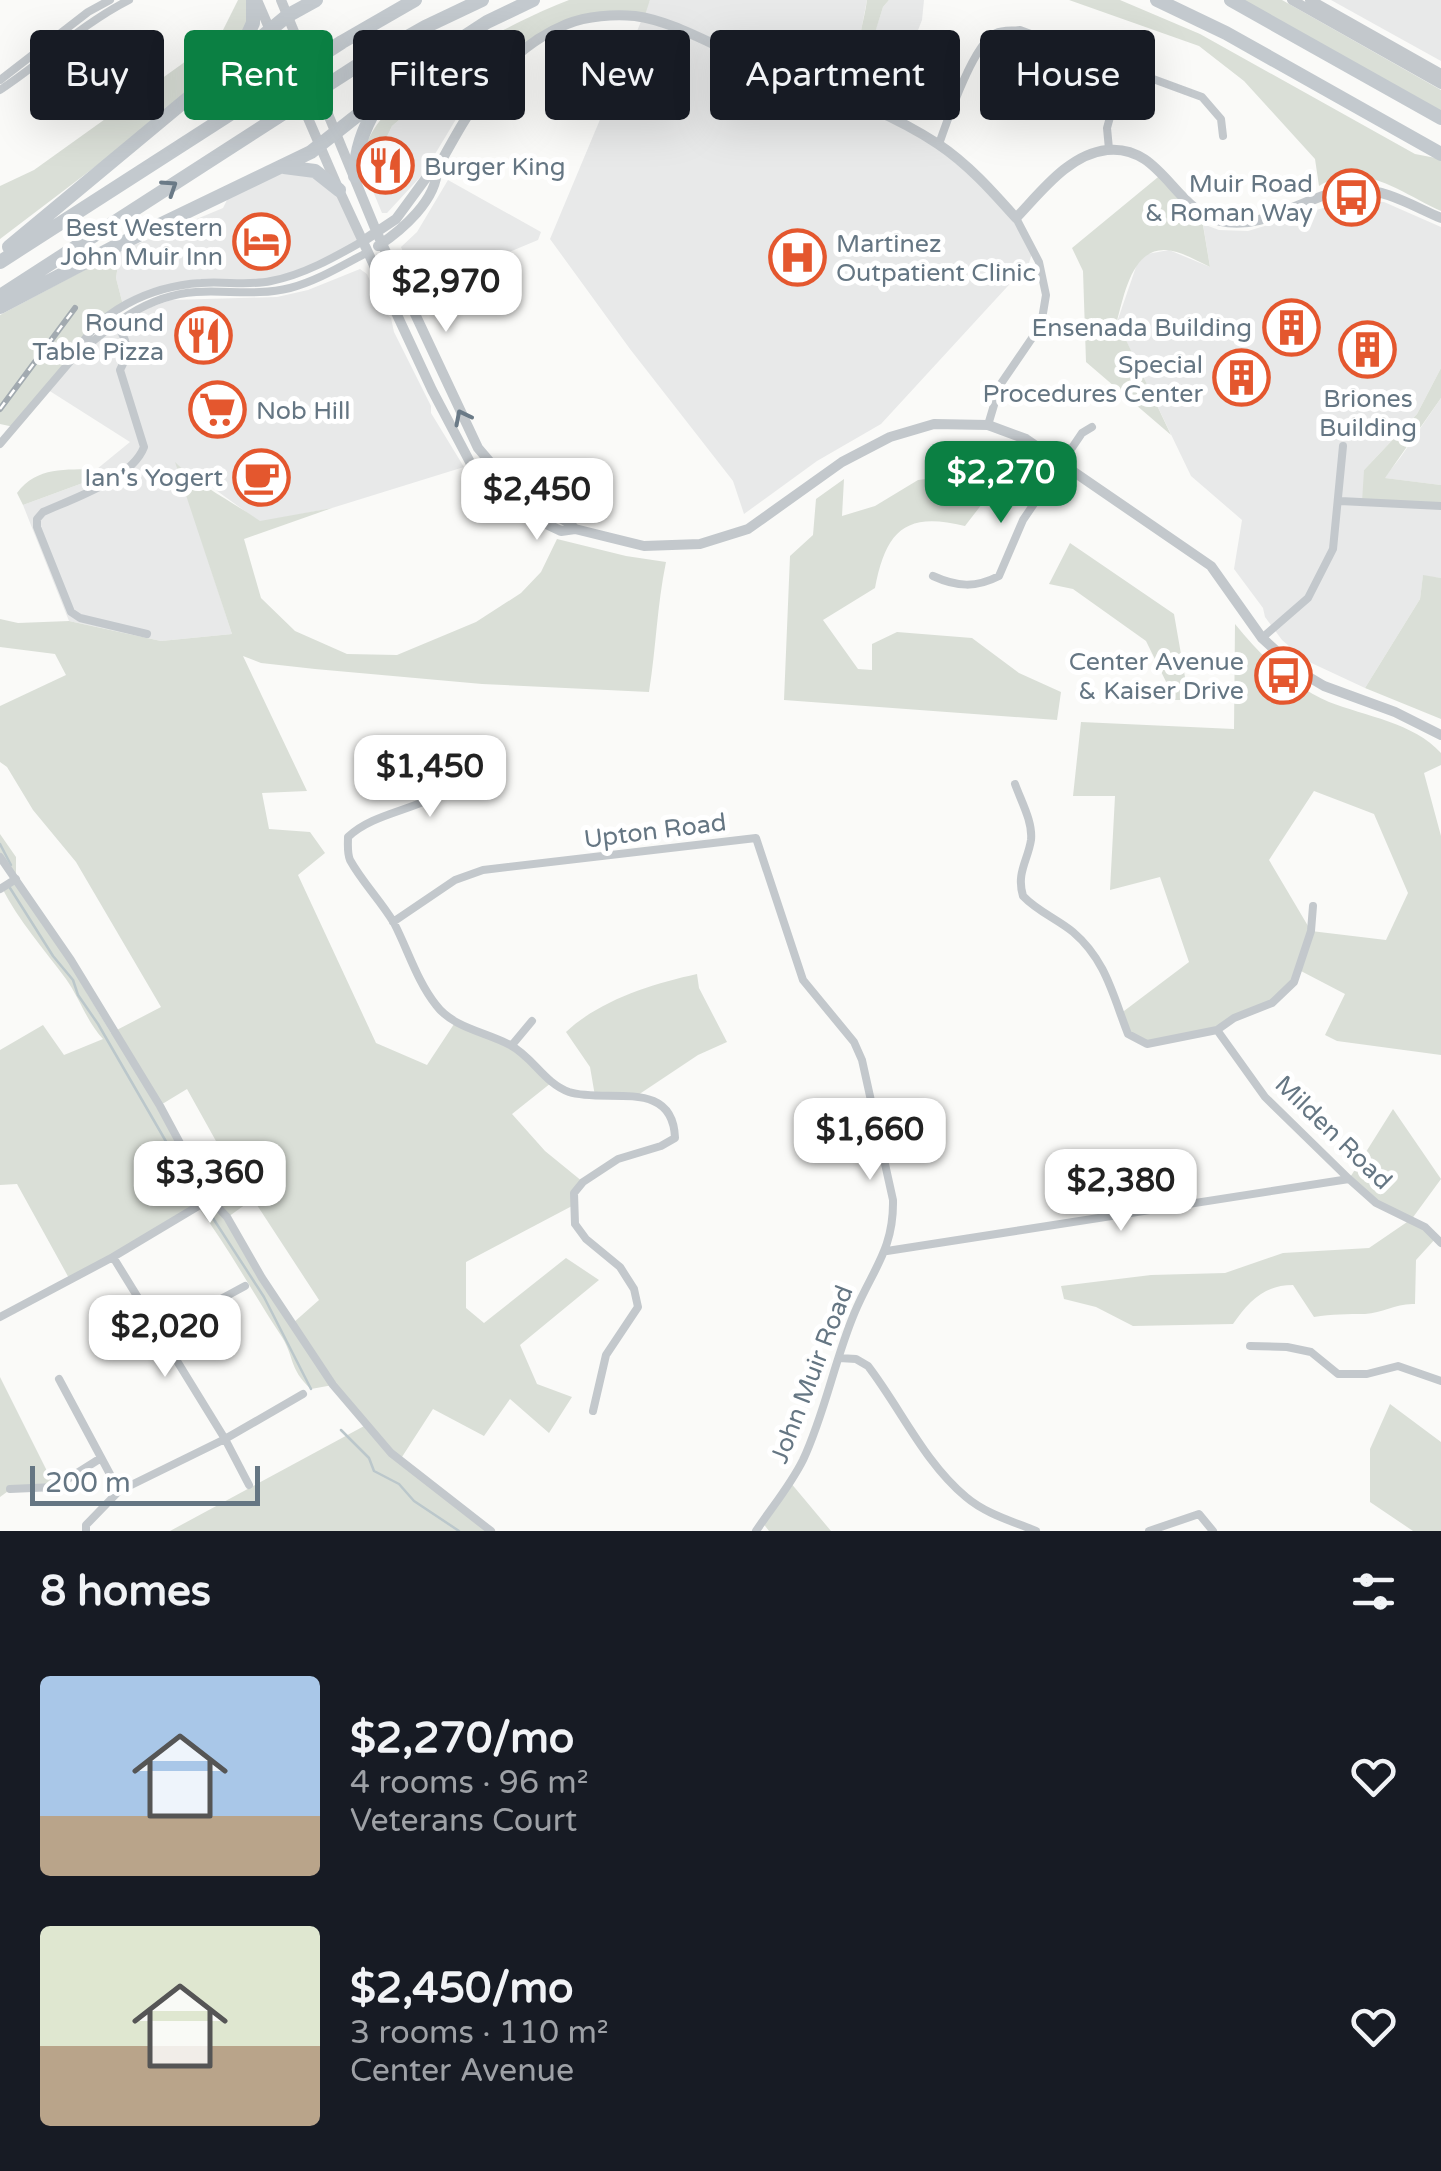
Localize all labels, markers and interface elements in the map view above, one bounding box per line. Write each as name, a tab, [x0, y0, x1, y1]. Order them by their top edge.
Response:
chip: Buy	[30, 30, 164, 120]
chip: Rent	[184, 30, 333, 120]
chip: Filters	[353, 30, 525, 120]
chip: New	[545, 30, 690, 120]
chip: Apartment	[710, 30, 960, 120]
chip: House	[980, 30, 1155, 120]
restaurant icon: Burger King	[355, 136, 415, 196]
place label: Burger King	[424, 152, 566, 182]
bus stop icon: Muir Road & Roman Way	[1322, 167, 1382, 227]
place label: Muir Road & Roman Way	[1145, 169, 1313, 228]
one-way arrow	[160, 180, 178, 199]
hotel icon: Best Western John Muir Inn	[232, 211, 292, 271]
place label: Best Western John Muir Inn	[61, 213, 223, 272]
hospital icon: Martinez Outpatient Clinic	[767, 227, 827, 287]
place label: Martinez Outpatient Clinic	[836, 229, 1036, 288]
pin: $2,970	[365, 250, 527, 335]
text: $2,970	[392, 263, 500, 301]
building icon: Ensenada Building	[1261, 297, 1321, 357]
restaurant icon: Round Table Pizza	[173, 306, 233, 366]
place label: Round Table Pizza	[32, 308, 164, 367]
place label: Ensenada Building	[1031, 313, 1252, 343]
building icon: Briones Building	[1338, 319, 1398, 379]
building icon: Special Procedures Center	[1212, 348, 1272, 408]
place label: Special Procedures Center	[983, 350, 1203, 409]
supermarket icon: Nob Hill	[187, 380, 247, 440]
place label: Briones Building	[1319, 384, 1417, 443]
place label: Nob Hill	[256, 396, 351, 426]
one-way arrow	[455, 410, 475, 428]
pin: $2,270	[920, 441, 1082, 526]
cafe icon: Ian's Yogert	[232, 447, 292, 507]
text: $2,270	[947, 454, 1055, 492]
pin: $2,450	[456, 458, 618, 543]
place label: Ian's Yogert	[84, 463, 223, 493]
text: $2,450	[483, 471, 591, 509]
bus stop icon: Center Avenue & Kaiser Drive	[1253, 645, 1313, 705]
place label: Center Avenue & Kaiser Drive	[1069, 647, 1244, 706]
pin: $1,450	[349, 735, 511, 820]
text: $1,450	[376, 748, 484, 786]
street label: Upton Road	[582, 807, 728, 855]
street label: Milden Road	[1269, 1070, 1398, 1196]
pin: $1,660	[789, 1098, 951, 1183]
text: $1,660	[816, 1111, 924, 1149]
pin: $3,360	[129, 1141, 291, 1226]
pin: $2,380	[1040, 1149, 1202, 1234]
text: $3,360	[156, 1154, 264, 1192]
text: $2,380	[1067, 1162, 1175, 1200]
street label: John Muir Road	[764, 1281, 860, 1467]
pin: $2,020	[84, 1295, 246, 1380]
text: $2,020	[111, 1308, 219, 1346]
scale bar	[30, 1461, 260, 1506]
text: 200 m	[45, 1466, 131, 1500]
icon: filters	[1346, 1564, 1401, 1619]
text: 8 homes	[40, 1566, 211, 1617]
text: $2,270/mo	[350, 1713, 574, 1764]
icon: home	[120, 1716, 240, 1836]
icon: heart	[1346, 1749, 1401, 1804]
text: 4 rooms · 96 m²	[350, 1764, 589, 1802]
text: Veterans Court	[350, 1802, 577, 1840]
text: $2,450/mo	[350, 1963, 574, 2014]
icon: home	[120, 1966, 240, 2086]
icon: heart	[1346, 1999, 1401, 2054]
text: 3 rooms · 110 m²	[350, 2014, 609, 2052]
text: Center Avenue	[350, 2052, 574, 2090]

